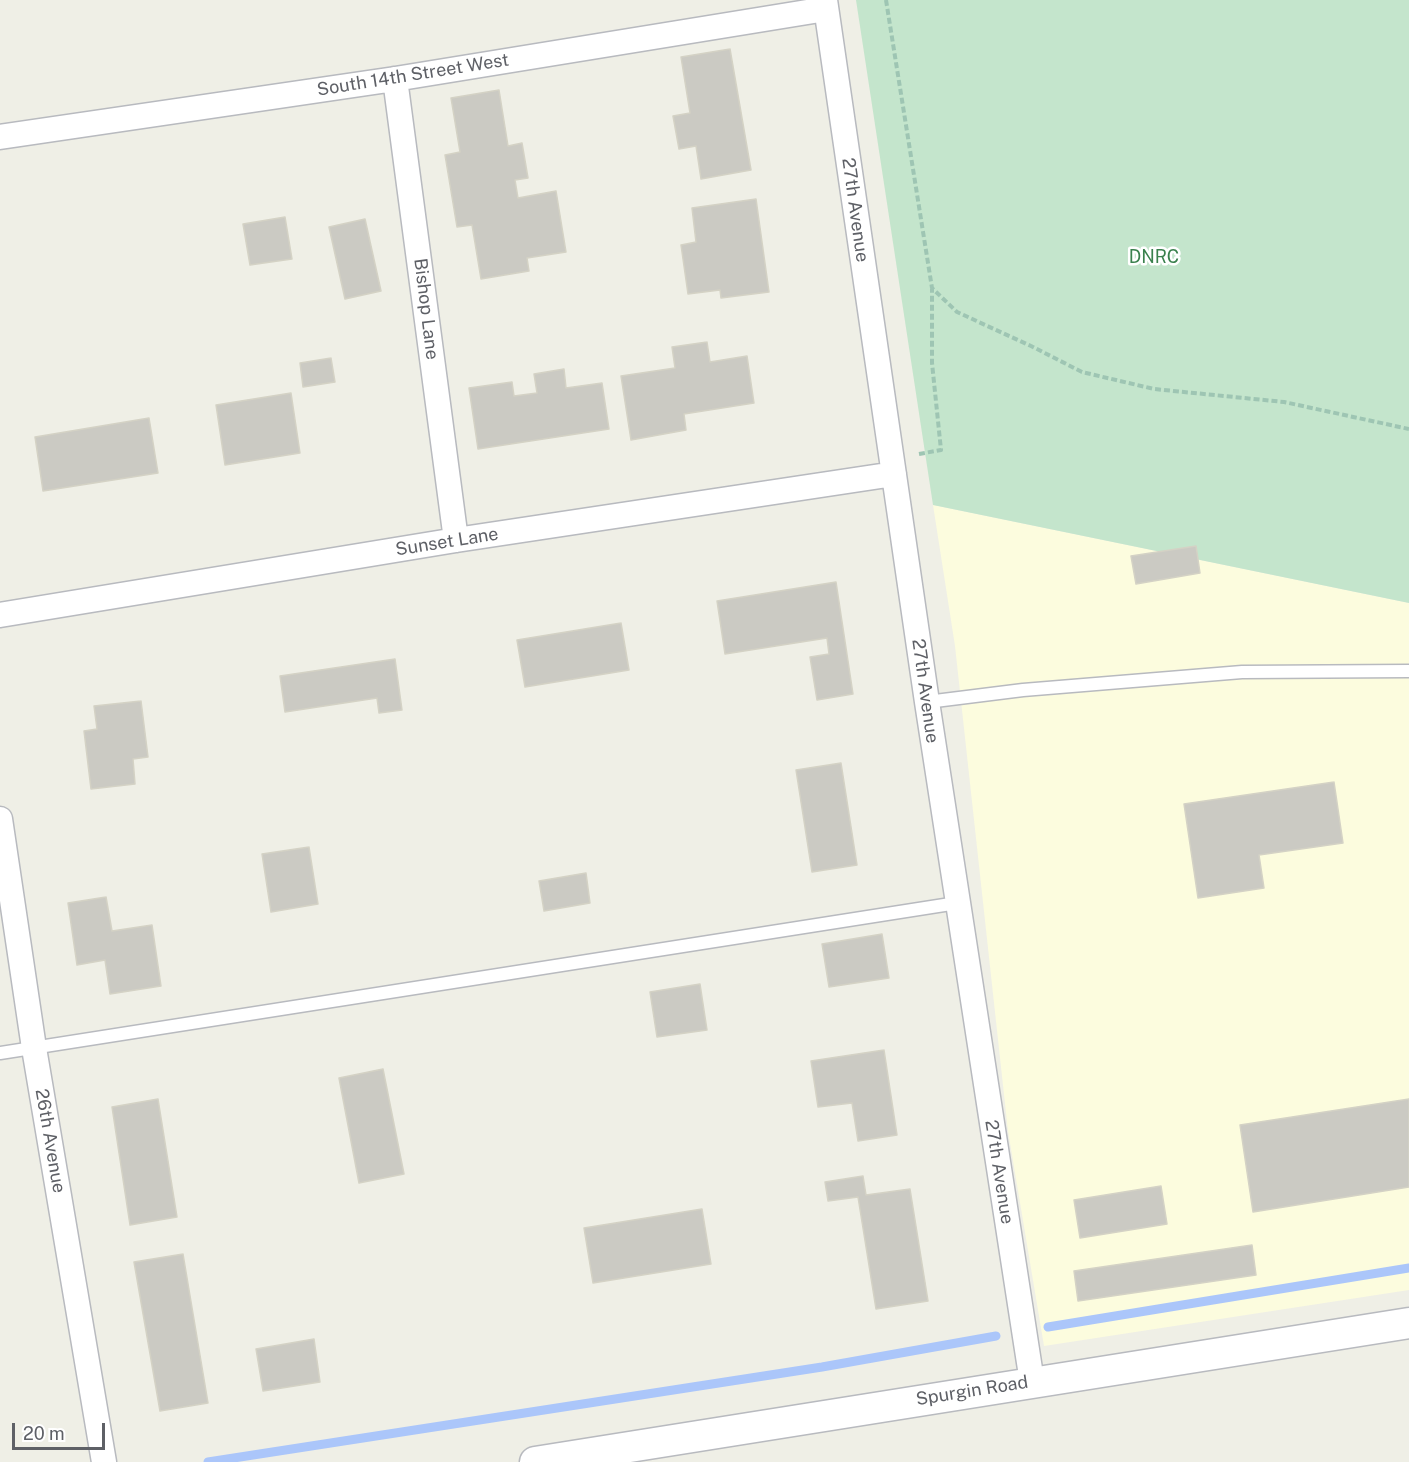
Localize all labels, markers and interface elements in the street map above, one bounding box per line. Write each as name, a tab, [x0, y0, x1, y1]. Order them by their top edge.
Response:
street label: South 14th Street West	[315, 49, 511, 101]
street label: 27th Avenue	[837, 156, 873, 264]
park label: DNRC	[1129, 246, 1179, 268]
street label: Bishop Lane	[409, 257, 443, 361]
street label: Sunset Lane	[394, 523, 500, 561]
street label: 27th Avenue	[907, 637, 943, 745]
street label: 26th Avenue	[30, 1087, 70, 1195]
street label: 27th Avenue	[980, 1118, 1018, 1226]
street label: Spurgin Road	[914, 1371, 1030, 1411]
scale bar	[15, 1411, 108, 1449]
text: 20 m	[23, 1423, 65, 1444]

